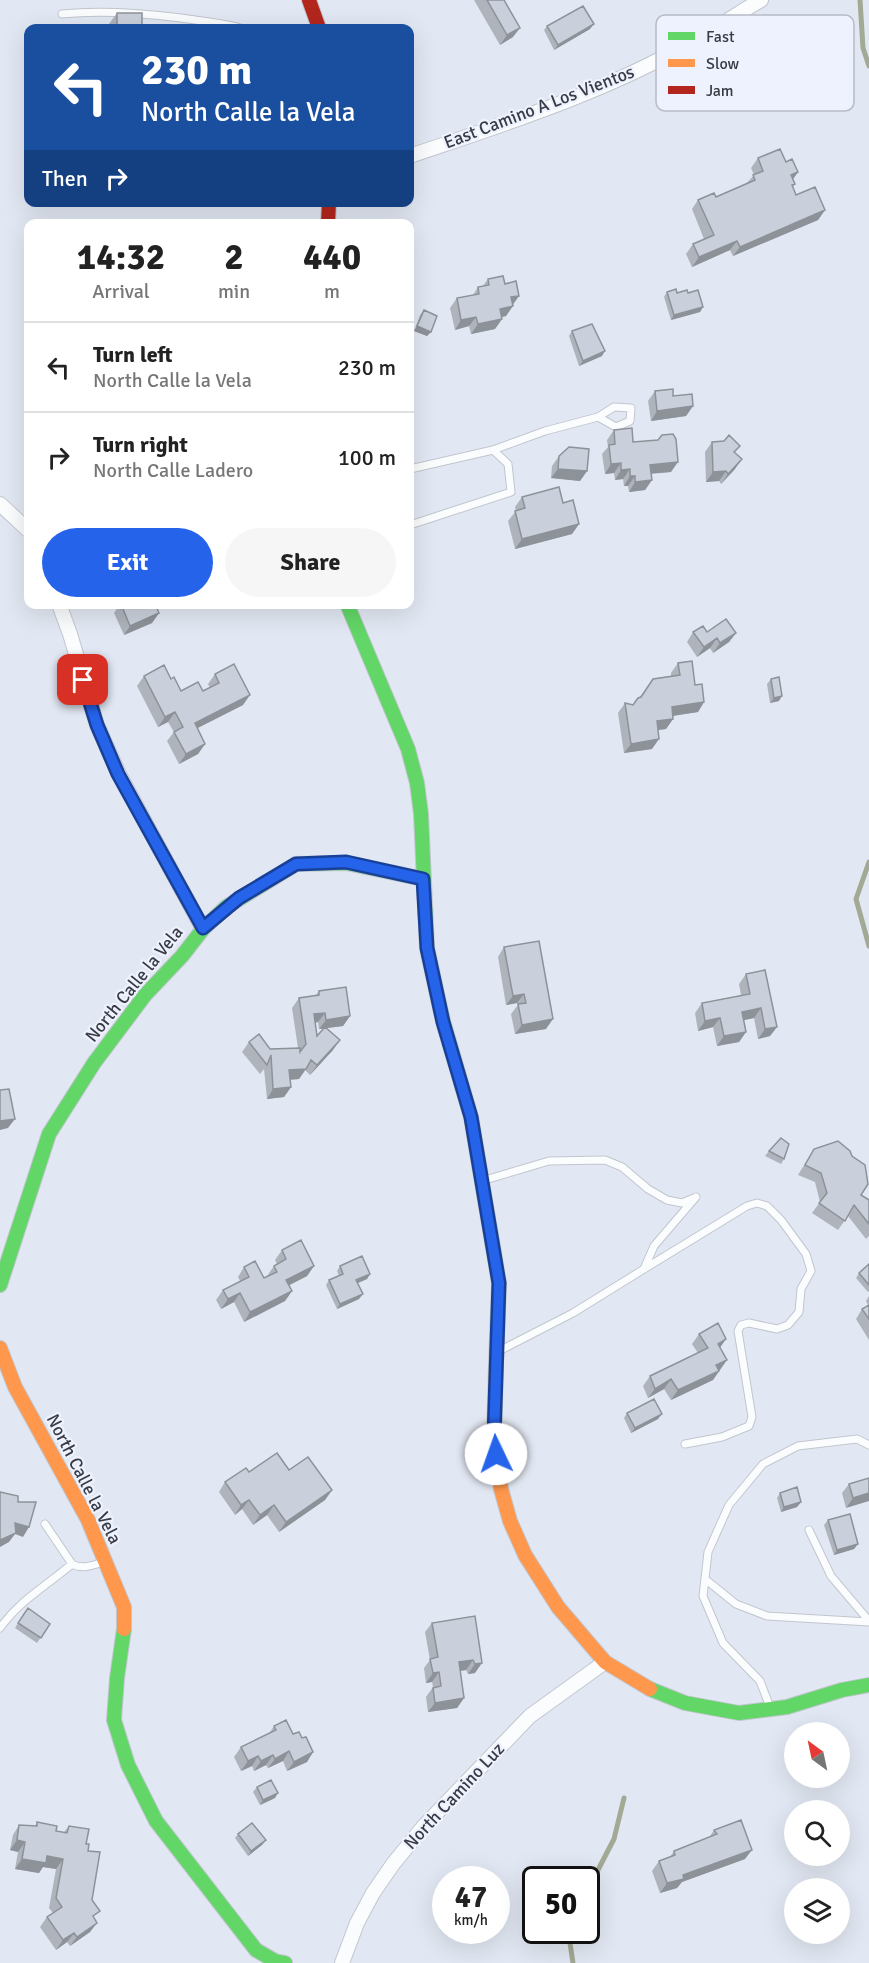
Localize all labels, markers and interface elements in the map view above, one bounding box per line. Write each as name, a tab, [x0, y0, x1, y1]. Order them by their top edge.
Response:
legend	[656, 15, 854, 111]
text: Fast	[706, 27, 735, 47]
text: 230 m	[141, 45, 252, 96]
icon: left	[42, 48, 120, 126]
text: Slow	[706, 54, 740, 74]
street label: East Camino A Los Vientos	[441, 60, 637, 153]
text: Jam	[706, 81, 734, 101]
text: North Calle la Vela	[141, 96, 355, 129]
icon: right	[100, 162, 133, 195]
text: Then	[42, 165, 88, 192]
text: 14:32	[77, 235, 165, 280]
text: 2	[224, 235, 244, 280]
text: 440	[303, 235, 361, 280]
text: Arrival	[92, 279, 150, 304]
text: min	[218, 279, 250, 304]
text: m	[324, 279, 340, 304]
text: Turn left	[93, 341, 173, 368]
icon: left	[42, 351, 75, 384]
text: 230 m	[338, 354, 396, 381]
text: North Calle la Vela	[93, 368, 252, 393]
text: Turn right	[93, 431, 188, 458]
icon: right	[42, 441, 75, 474]
text: 100 m	[338, 444, 396, 471]
text: North Calle Ladero	[93, 458, 253, 483]
button: Exit	[42, 528, 213, 597]
button: Share	[225, 528, 396, 597]
pin	[57, 654, 108, 705]
icon: arrive	[66, 663, 99, 696]
street label: North Calle la Vela	[80, 922, 188, 1046]
street label: North Calle la Vela	[42, 1410, 126, 1548]
position arrow	[464, 1422, 528, 1486]
north arrow	[784, 1722, 850, 1788]
map controls	[784, 1722, 850, 1944]
street label: North Camino Luz	[399, 1738, 509, 1854]
button: search	[784, 1800, 850, 1866]
speed limit sign: 50	[522, 1866, 600, 1944]
button: layers	[784, 1878, 850, 1944]
text: 47	[455, 1879, 487, 1916]
text: km/h	[454, 1911, 488, 1929]

